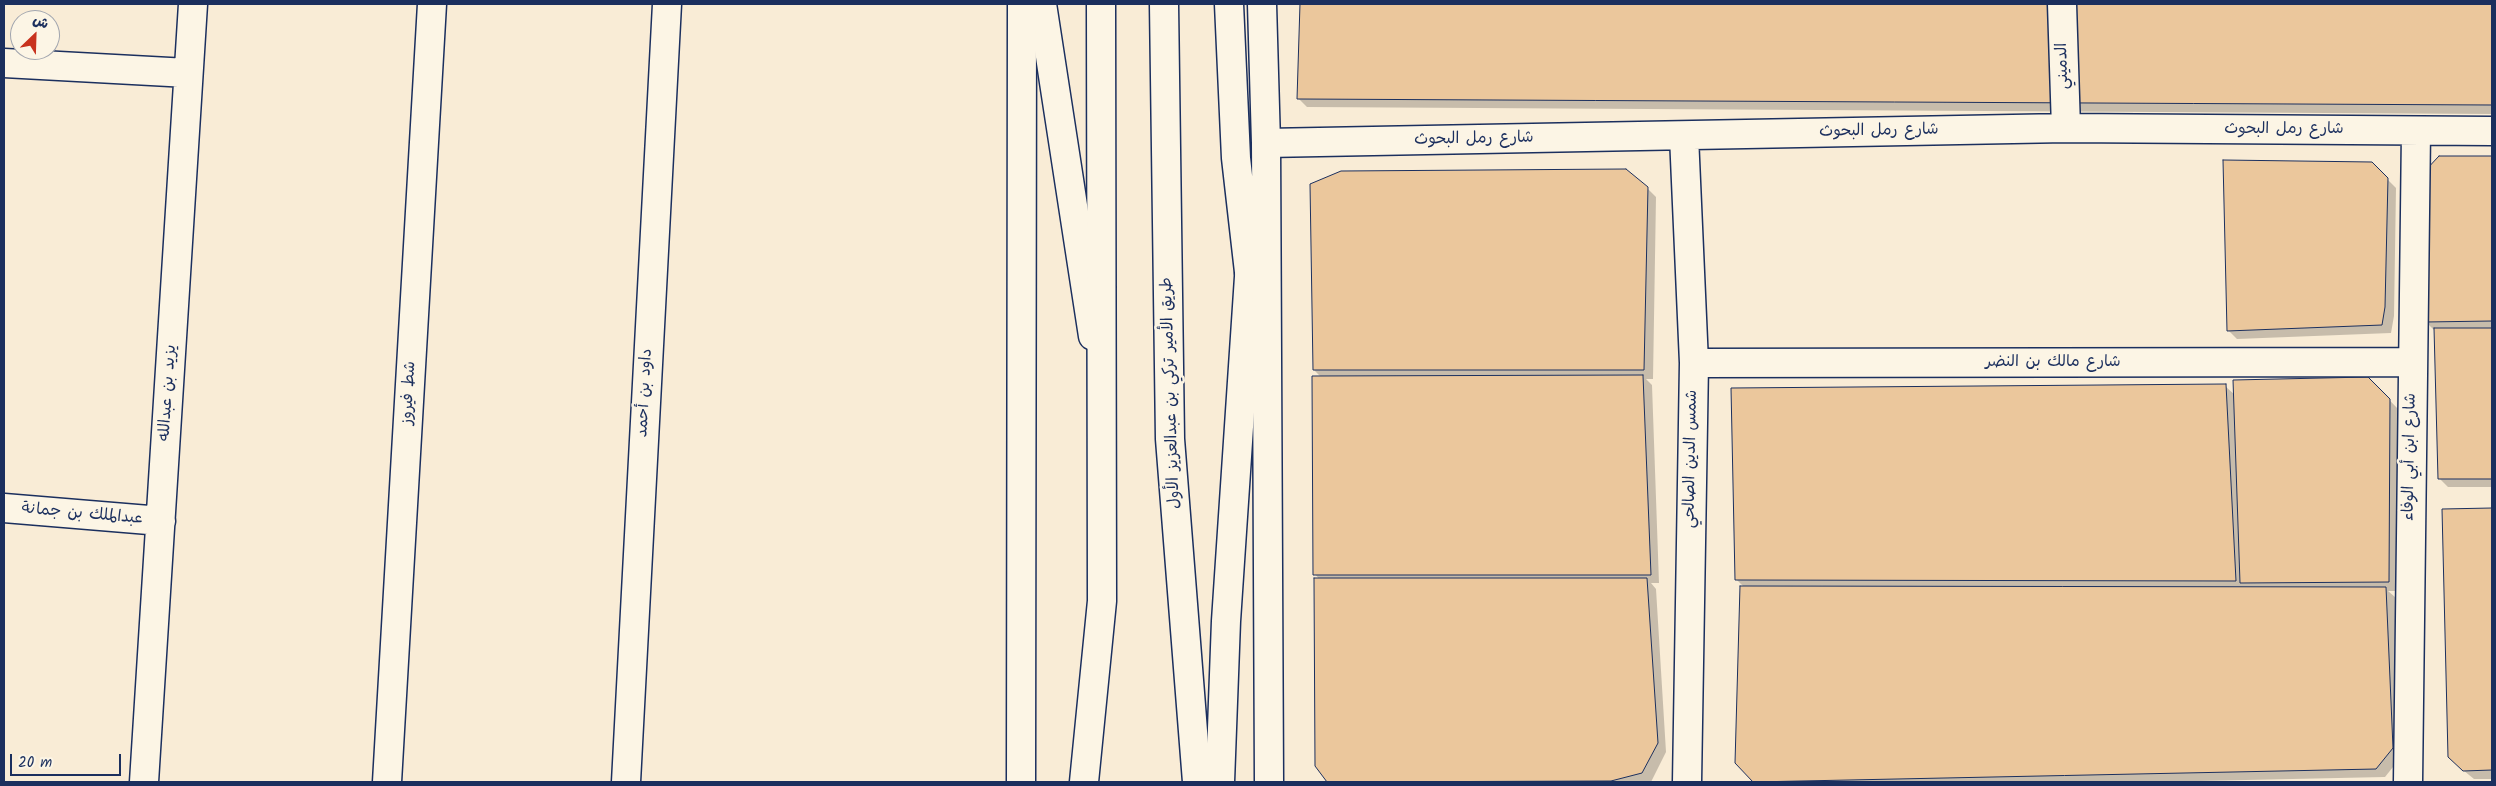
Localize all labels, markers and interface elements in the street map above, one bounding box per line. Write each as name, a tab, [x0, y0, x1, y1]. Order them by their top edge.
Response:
text: ش	[29, 9, 52, 35]
north arrow	[10, 10, 60, 60]
street label: الدميني	[2054, 42, 2074, 90]
street label: شارع رمل البحوث	[2224, 120, 2344, 140]
street label: شارع رمل البحوث	[1819, 121, 1939, 143]
street label: شارع رمل البحوث	[1414, 129, 1534, 151]
street label: طريق الأمير تركي بن عبدالعزيز الأول	[1158, 277, 1186, 509]
street label: يزيد بن عبدالله	[156, 344, 182, 442]
street label: داود بن أحمد	[634, 348, 658, 438]
street label: شارع مالك بن النضر	[1985, 353, 2121, 373]
street label: شط فيروز	[399, 361, 421, 425]
street label: شمس الدين الصالحي	[1681, 390, 1703, 528]
street label: شارع ابن أبي الوفاء	[2400, 393, 2422, 521]
street label: عبدالملك بن جمانة	[21, 500, 143, 530]
scale bar	[12, 744, 124, 776]
text: 20 m	[18, 751, 52, 775]

